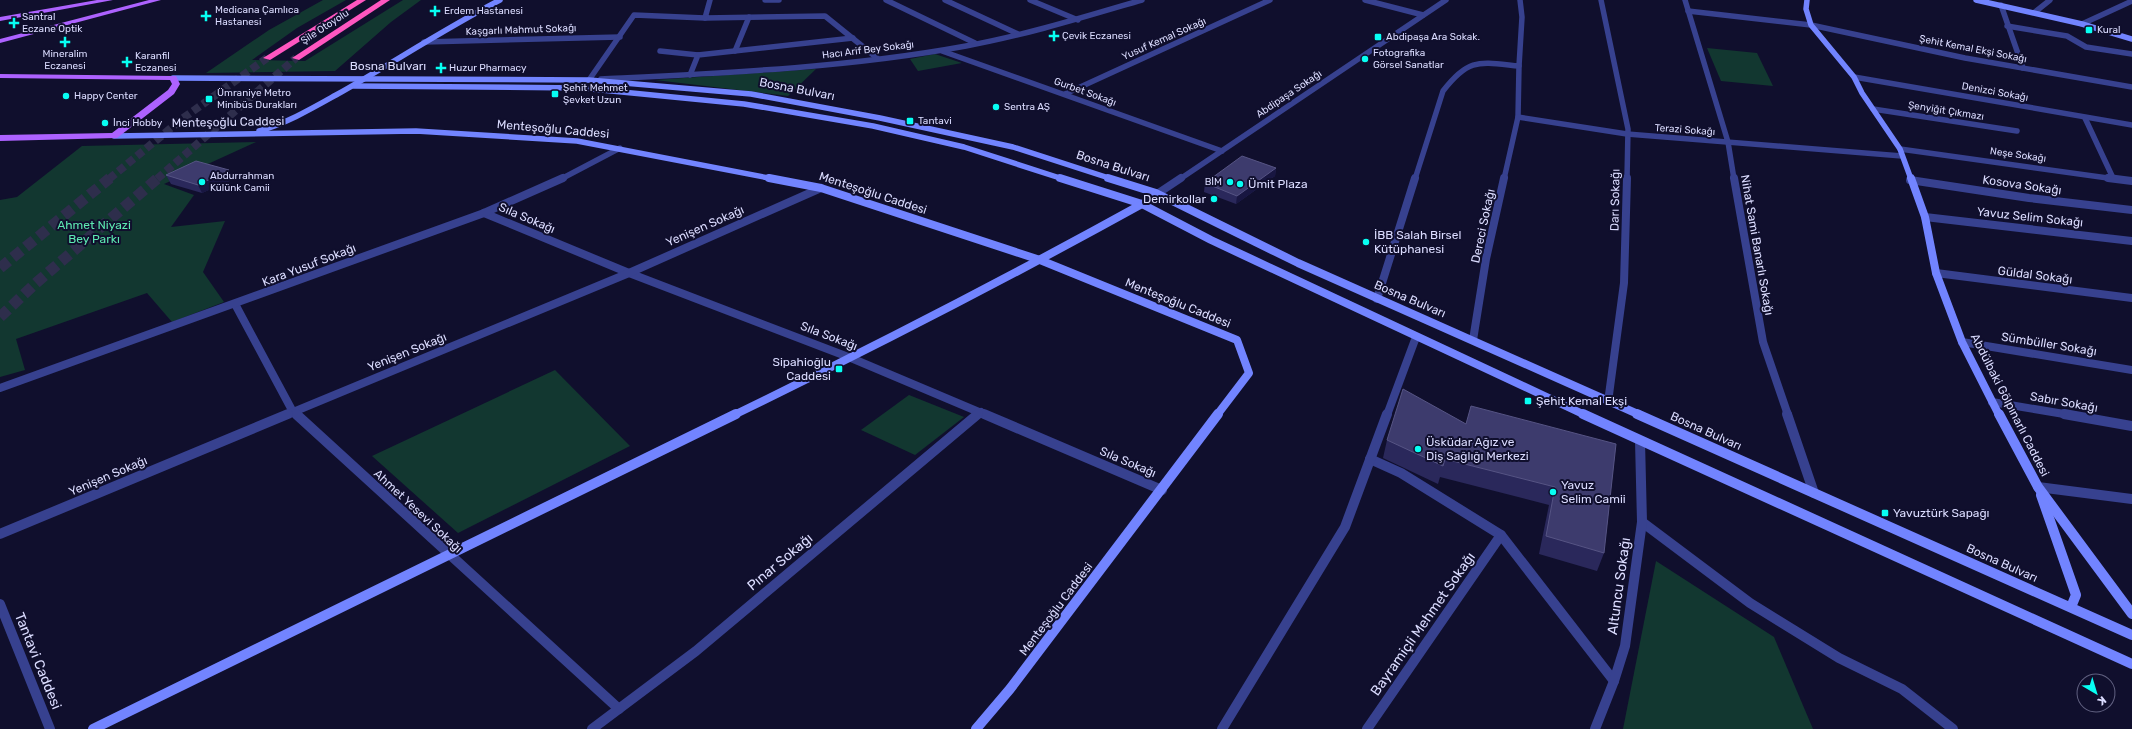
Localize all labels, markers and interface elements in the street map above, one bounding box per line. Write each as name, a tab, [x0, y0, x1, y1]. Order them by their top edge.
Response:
place label: Medicana Çamlıca Hastanesi	[215, 4, 299, 28]
marker: Erdem Hastanesi	[429, 5, 441, 17]
place label: Erdem Hastanesi	[444, 5, 523, 17]
street label: Şile Otoyolu	[299, 7, 351, 47]
marker: Medicana Çamlıca Hastanesi	[200, 10, 212, 22]
place label: Santral Eczane Optik	[22, 11, 83, 35]
street label: Yusuf Kemal Sokağı	[1120, 15, 1208, 63]
marker: Santral Eczane Optik	[9, 18, 19, 28]
street label: Kaşgarlı Mahmut Sokağı	[465, 22, 577, 38]
place label: Kural	[2097, 24, 2120, 36]
marker: Kural	[2084, 25, 2094, 35]
place label: Çevik Eczanesi	[1062, 30, 1131, 42]
marker: Çevik Eczanesi	[1049, 31, 1059, 41]
place label: Abdipaşa Ara Sokak.	[1386, 31, 1480, 43]
marker: Abdipaşa Ara Sokak.	[1373, 32, 1383, 42]
street label: Şehit Kemal Ekşi Sokağı	[1918, 33, 2028, 65]
marker: Mineralim Eczanesi	[60, 37, 70, 47]
street label: Hacı Arif Bey Sokağı	[821, 38, 915, 62]
place label: Fotografika Görsel Sanatlar	[1373, 47, 1444, 71]
place label: Mineralim Eczanesi	[43, 48, 88, 72]
place label: Karanfil Eczanesi	[135, 50, 176, 74]
marker: Fotografika Görsel Sanatlar	[1360, 54, 1370, 64]
marker: Karanfil Eczanesi	[122, 57, 132, 67]
street label: Bosna Bulvarı	[350, 59, 426, 73]
place label: Huzur Pharmacy	[449, 62, 527, 74]
marker: Huzur Pharmacy	[436, 63, 446, 73]
street label: Abdipaşa Sokağı	[1254, 68, 1324, 120]
street label: Bosna Bulvarı	[758, 75, 836, 103]
street label: Gurbet Sokağı	[1052, 75, 1118, 109]
street label: Denizci Sokağı	[1961, 80, 2029, 104]
place label: Şehit Mehmet Şevket Uzun	[563, 82, 628, 106]
place label: Ümraniye Metro Minibüs Durakları	[217, 87, 297, 111]
marker: Şehit Mehmet Şevket Uzun	[550, 89, 560, 99]
place label: Happy Center	[74, 90, 138, 102]
marker: Happy Center	[61, 91, 71, 101]
marker: Ümraniye Metro Minibüs Durakları	[204, 94, 214, 104]
street label: Şenyiğit Çıkmazı	[1907, 99, 1985, 123]
place label: Sentra AŞ	[1004, 101, 1050, 113]
marker: Sentra AŞ	[991, 102, 1001, 112]
street label: Menteşoğlu Caddesi	[172, 114, 285, 130]
place label: Tantavi	[918, 115, 952, 127]
marker: Tantavi	[905, 116, 915, 126]
place label: İnci Hobby	[113, 117, 163, 129]
street label: Menteşoğlu Caddesi	[496, 117, 610, 141]
marker: İnci Hobby	[100, 118, 110, 128]
street label: Terazi Sokağı	[1654, 122, 1716, 138]
street label: Neşe Sokağı	[1989, 145, 2047, 165]
street label: Bosna Bulvarı	[1074, 148, 1152, 185]
street label: Menteşoğlu Caddesi	[817, 169, 929, 217]
street label: Darı Sokağı	[1607, 169, 1623, 231]
place label: Abdurrahman Külünk Camii	[210, 170, 274, 194]
street label: Kosova Sokağı	[1982, 173, 2062, 197]
street label: Nihat Sami Banarlı Sokağı	[1738, 174, 1776, 316]
place label: BİM	[1205, 176, 1222, 188]
marker: Abdurrahman Külünk Camii	[197, 177, 207, 187]
marker: BİM	[1225, 177, 1235, 187]
place label: Ümit Plaza	[1248, 177, 1308, 191]
marker: Ümit Plaza	[1235, 179, 1245, 189]
street label: Dereci Sokağı	[1468, 187, 1498, 264]
place label: Demirkollar	[1143, 192, 1206, 206]
marker: Demirkollar	[1209, 194, 1219, 204]
street label: Sıla Sokağı	[497, 200, 557, 236]
street label: Yenişen Sokağı	[664, 203, 746, 249]
street label: Yavuz Selim Sokağı	[1976, 204, 2084, 230]
park label: Ahmet Niyazi Bey Parkı	[57, 218, 131, 246]
place label: İBB Salah Birsel Kütüphanesi	[1374, 228, 1461, 256]
marker: İBB Salah Birsel Kütüphanesi	[1361, 237, 1371, 247]
street label: Kara Yusuf Sokağı	[260, 241, 358, 289]
street label: Güldal Sokağı	[1997, 263, 2073, 287]
street label: Menteşoğlu Caddesi	[1123, 275, 1233, 331]
street label: Bosna Bulvarı	[1372, 278, 1448, 320]
street label: Sıla Sokağı	[798, 319, 860, 353]
street label: Yenişen Sokağı	[366, 330, 449, 374]
street label: Sümbüller Sokağı	[2000, 330, 2098, 358]
street label: Abdülbaki Gölpınarlı Caddesi	[1968, 331, 2052, 479]
place label: Sipahioğlu Caddesi	[772, 355, 831, 383]
marker: Sipahioğlu Caddesi	[834, 364, 844, 374]
street label: Sabır Sokağı	[2029, 389, 2099, 415]
place label: Şehit Kemal Ekşi	[1536, 394, 1627, 408]
marker: Şehit Kemal Ekşi	[1523, 396, 1533, 406]
street label: Bosna Bulvarı	[1668, 409, 1744, 453]
place label: Üsküdar Ağız ve Diş Sağlığı Merkezi	[1426, 435, 1529, 463]
street label: Sıla Sokağı	[1098, 444, 1158, 480]
marker: Üsküdar Ağız ve Diş Sağlığı Merkezi	[1413, 444, 1423, 454]
street label: Yenişen Sokağı	[67, 453, 149, 499]
street label: Ahmet Yesevi Sokağı	[371, 466, 465, 556]
place label: Yavuz Selim Camii	[1561, 478, 1626, 506]
marker: Yavuz Selim Camii	[1548, 487, 1558, 497]
place label: Yavuztürk Sapağı	[1893, 506, 1990, 520]
marker: Yavuztürk Sapağı	[1880, 508, 1890, 518]
street label: Pınar Sokağı	[744, 530, 816, 594]
street label: Altuncu Sokağı	[1604, 536, 1634, 636]
street label: Bosna Bulvarı	[1964, 541, 2040, 585]
street label: Bayramiçli Mehmet Sokağı	[1367, 549, 1479, 699]
street label: Menteşoğlu Caddesi	[1016, 560, 1096, 658]
street label: Tantavi Caddesi	[11, 610, 65, 712]
north arrow	[2076, 673, 2116, 713]
text: K	[2094, 693, 2109, 708]

